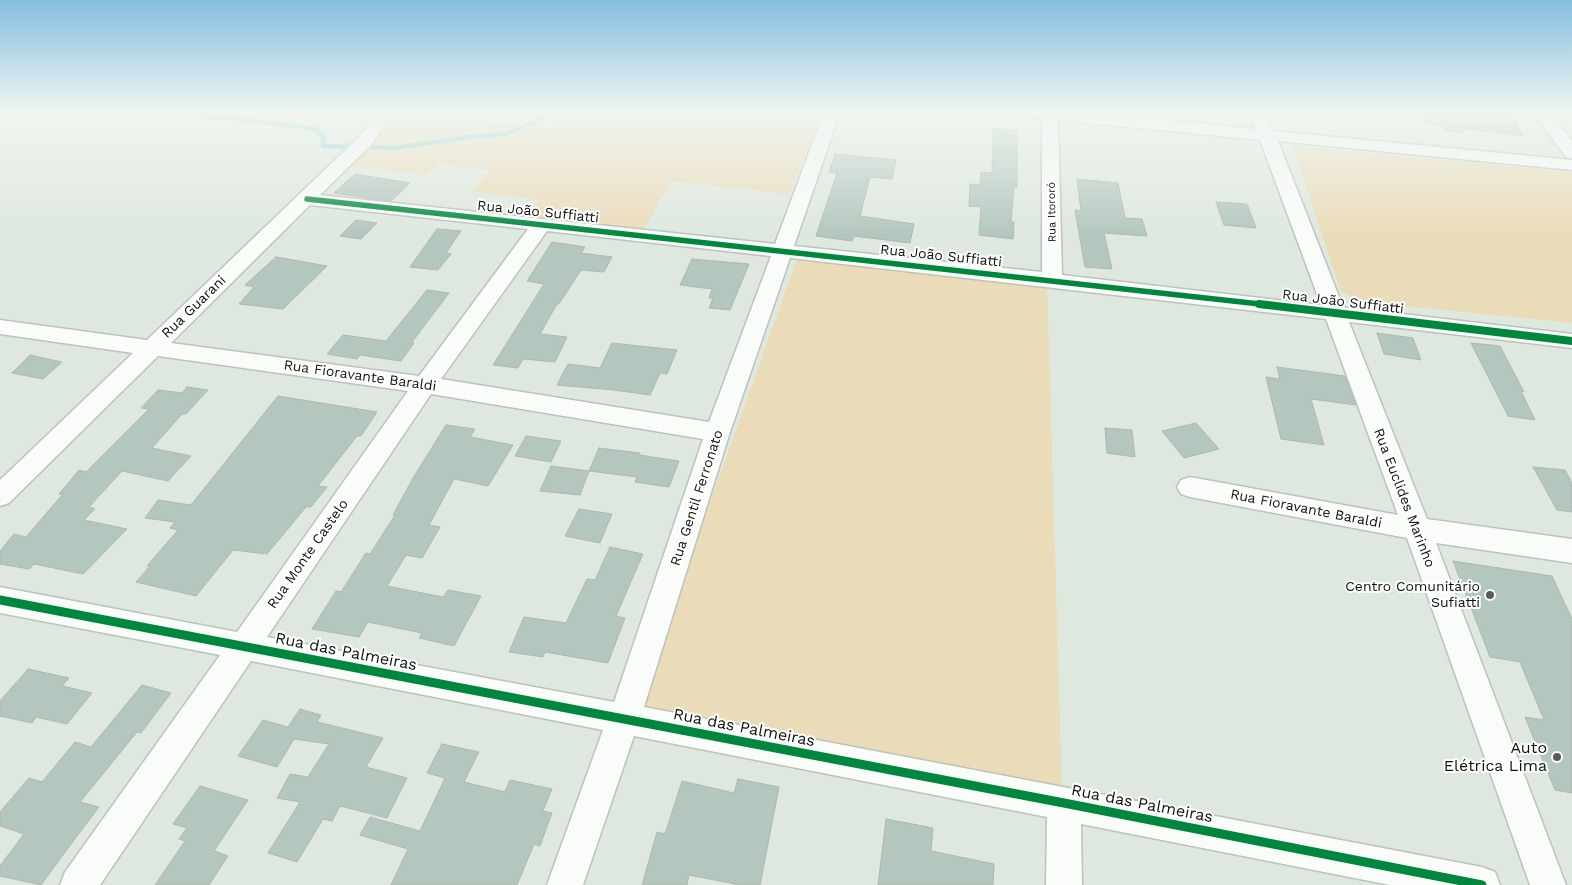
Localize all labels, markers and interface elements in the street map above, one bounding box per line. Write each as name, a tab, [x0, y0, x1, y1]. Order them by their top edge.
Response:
street label: Rua Itororó	[1045, 182, 1059, 242]
street label: Rua João Suffiatti	[476, 197, 600, 227]
street label: Rua João Suffiatti	[879, 241, 1003, 271]
street label: Rua Guarani	[158, 272, 230, 342]
street label: Rua João Suffiatti	[1281, 286, 1405, 318]
street label: Rua Fioravante Baraldi	[283, 357, 437, 395]
street label: Rua Euclides Marinho	[1370, 426, 1438, 570]
street label: Rua Gentil Ferronato	[667, 428, 727, 568]
street label: Rua Fioravante Baraldi	[1229, 486, 1383, 532]
street label: Rua Monte Castelo	[264, 496, 352, 612]
place label: Centro Comunitário Sufiatti	[1345, 579, 1480, 612]
marker: Centro Comunitário Sufiatti	[1484, 589, 1496, 601]
street label: Rua das Palmeiras	[273, 629, 419, 675]
street label: Rua das Palmeiras	[671, 705, 817, 751]
place label: Auto Elétrica Lima	[1444, 738, 1547, 776]
marker: Auto Elétrica Lima	[1551, 751, 1563, 763]
street label: Rua das Palmeiras	[1069, 781, 1215, 827]

